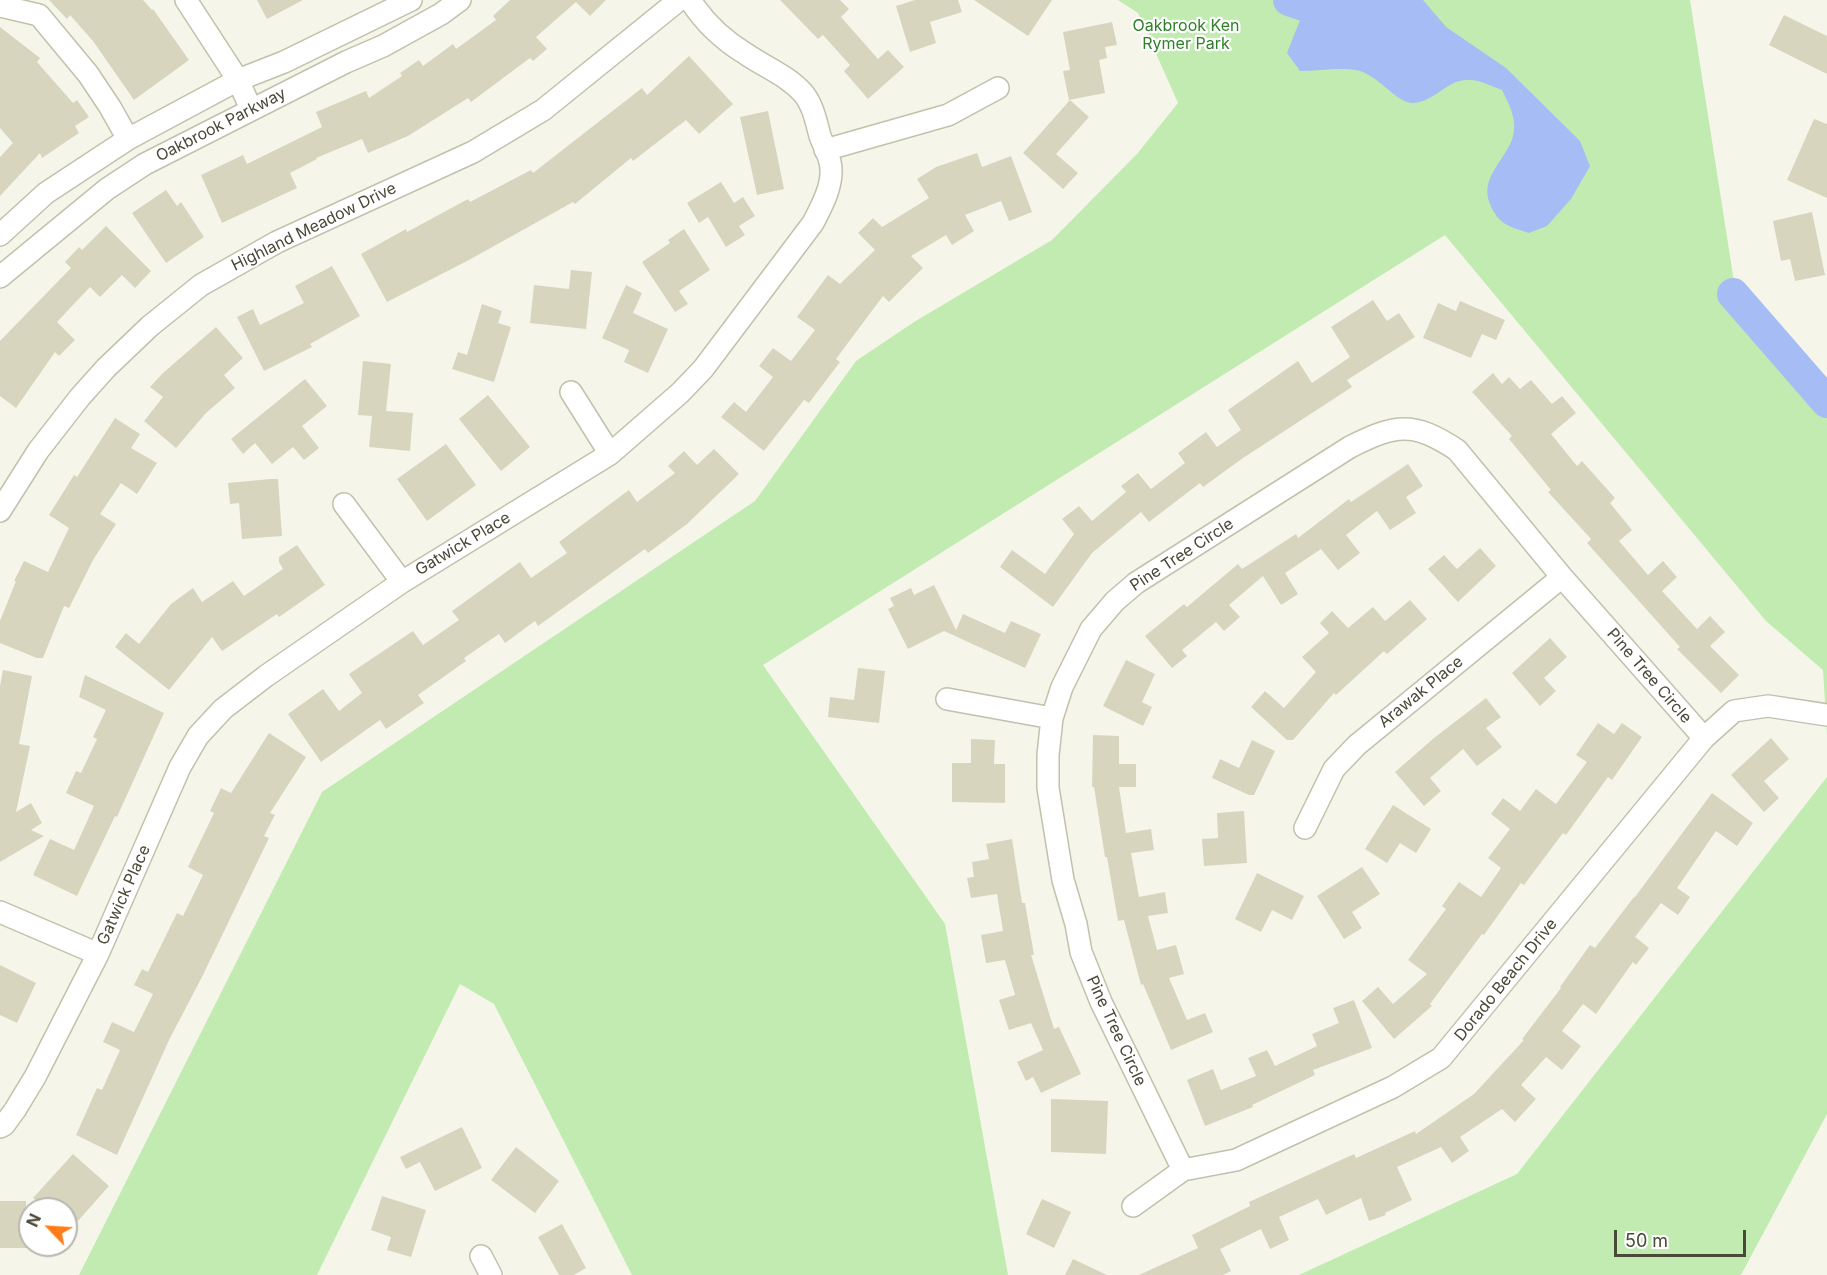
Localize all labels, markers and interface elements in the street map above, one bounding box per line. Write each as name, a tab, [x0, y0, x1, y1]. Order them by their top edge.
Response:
park label: Oakbrook Ken Rymer Park	[1133, 16, 1239, 54]
street label: Oakbrook Parkway	[153, 84, 289, 166]
street label: Highland Meadow Drive	[228, 179, 400, 275]
street label: Gatwick Place	[412, 508, 514, 580]
street label: Pine Tree Circle	[1127, 514, 1237, 596]
street label: Pine Tree Circle	[1603, 625, 1695, 727]
street label: Arawak Place	[1375, 652, 1467, 732]
street label: Gatwick Place	[93, 842, 155, 948]
street label: Dorado Beach Drive	[1451, 915, 1561, 1045]
street label: Pine Tree Circle	[1082, 973, 1150, 1089]
north arrow	[18, 1197, 78, 1257]
text: N	[22, 1210, 45, 1230]
scale bar	[1617, 1218, 1749, 1256]
text: 50 m	[1625, 1230, 1668, 1251]

